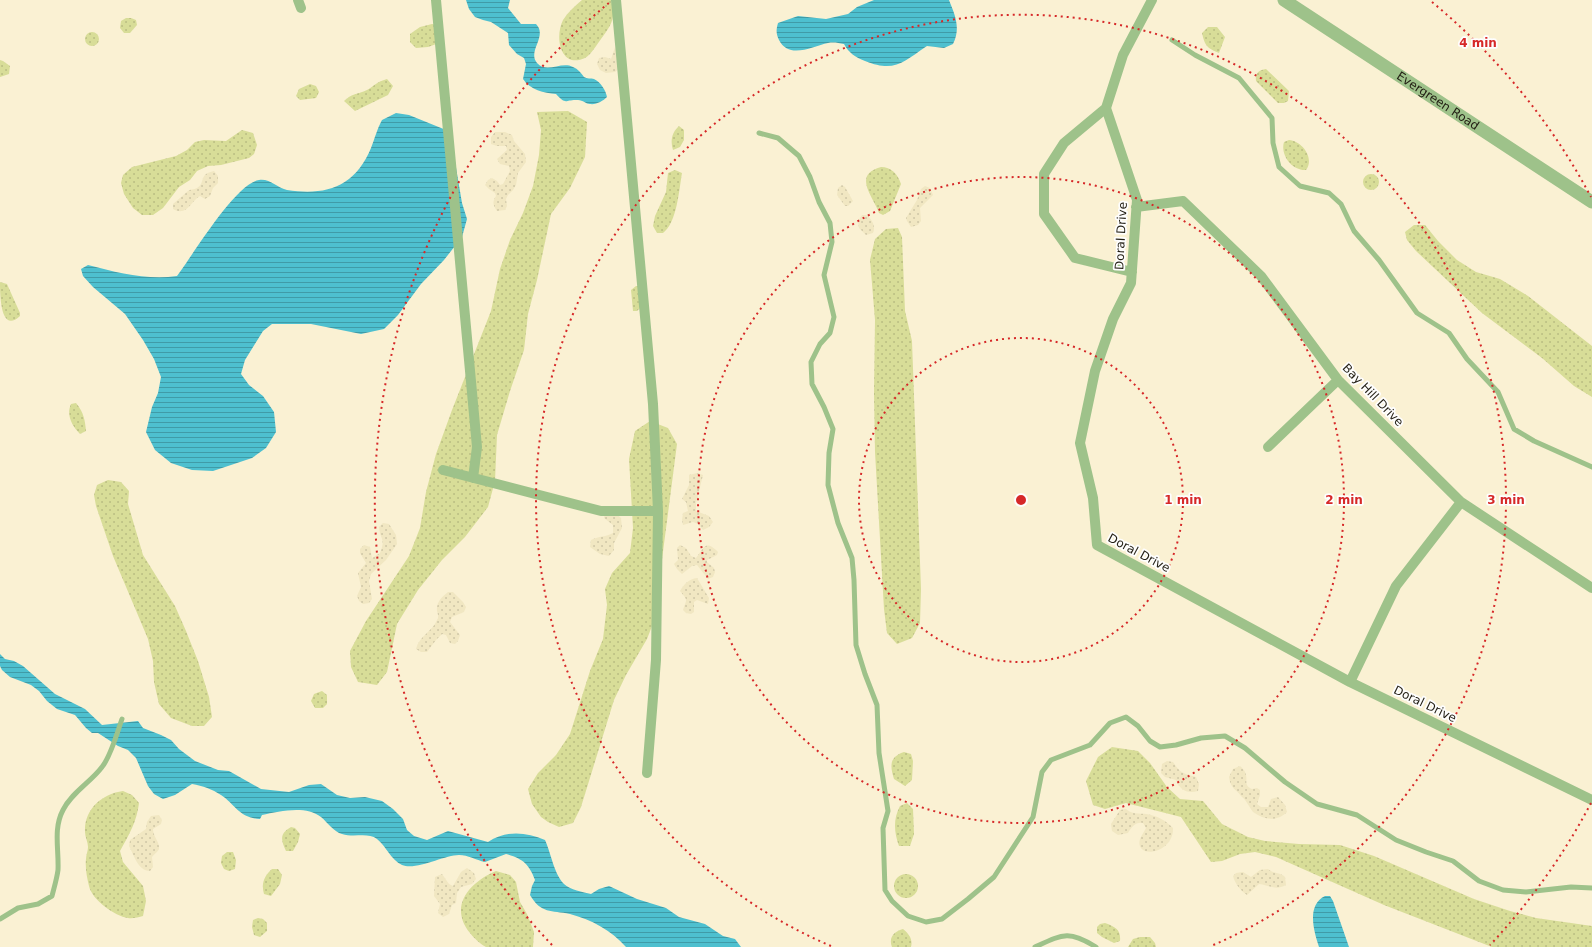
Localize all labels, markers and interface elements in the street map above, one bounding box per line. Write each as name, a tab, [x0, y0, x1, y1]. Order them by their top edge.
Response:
text: 4 min	[1459, 36, 1497, 50]
street label: Evergreen Road	[1394, 69, 1482, 133]
street label: Doral Drive	[1112, 202, 1130, 270]
street label: Bay Hill Drive	[1340, 361, 1406, 429]
centre of rings	[1014, 493, 1028, 507]
text: 1 min	[1164, 493, 1202, 507]
text: 2 min	[1325, 493, 1363, 507]
text: 3 min	[1487, 493, 1525, 507]
street label: Doral Drive	[1106, 531, 1172, 575]
street label: Doral Drive	[1391, 683, 1459, 725]

